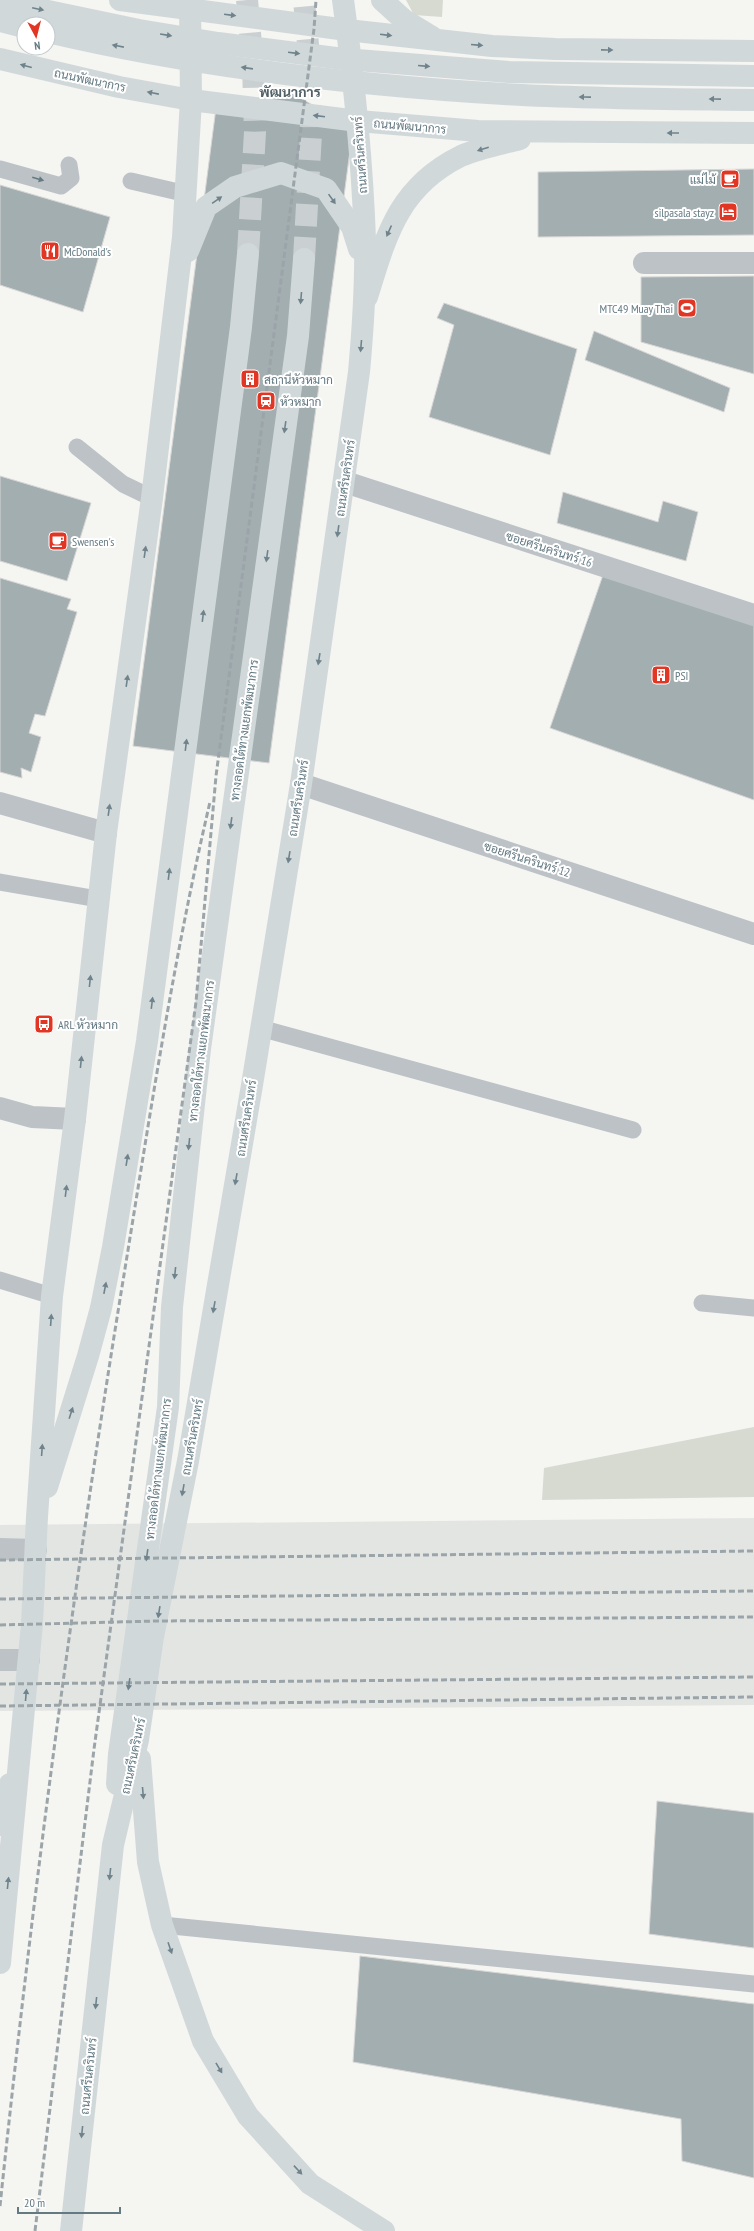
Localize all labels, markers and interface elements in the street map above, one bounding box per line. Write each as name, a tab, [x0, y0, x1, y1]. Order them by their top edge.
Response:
one-way arrow	[32, 7, 44, 13]
one-way arrow	[224, 12, 236, 18]
north arrow	[16, 16, 56, 56]
one-way arrow	[160, 32, 172, 38]
one-way arrow	[380, 32, 392, 38]
text: N	[33, 39, 41, 53]
one-way arrow	[471, 41, 483, 48]
one-way arrow	[112, 43, 124, 49]
one-way arrow	[601, 46, 613, 53]
one-way arrow	[288, 50, 300, 56]
one-way arrow	[20, 62, 32, 68]
one-way arrow	[418, 63, 430, 70]
street label: ถนนพัฒนาการ	[53, 65, 127, 95]
one-way arrow	[240, 65, 253, 71]
district label: พัฒนาการ	[259, 83, 321, 101]
one-way arrow	[147, 90, 159, 96]
one-way arrow	[579, 94, 591, 101]
one-way arrow	[708, 96, 721, 102]
one-way arrow	[313, 113, 325, 120]
street label: ถนนพัฒนาการ	[373, 115, 447, 137]
street label: ถนนศรีนครินทร์	[350, 116, 370, 194]
one-way arrow	[666, 130, 679, 136]
one-way arrow	[477, 146, 489, 152]
cafe icon: แม่ไม้	[719, 168, 741, 190]
place label: แม่ไม้	[690, 172, 717, 187]
one-way arrow	[32, 176, 44, 182]
one-way arrow	[328, 194, 336, 204]
one-way arrow	[211, 196, 222, 204]
hotel icon: silpasala stayz	[717, 201, 739, 223]
place label: silpasala stayz	[655, 205, 714, 220]
one-way arrow	[386, 226, 392, 237]
restaurant icon: McDonald's	[39, 240, 61, 262]
place label: McDonald's	[64, 244, 111, 259]
one-way arrow	[297, 292, 304, 304]
sports icon: MTC49 Muay Thai	[676, 297, 698, 319]
place label: MTC49 Muay Thai	[599, 301, 673, 316]
one-way arrow	[358, 340, 365, 352]
building icon: สถานีหัวหมาก	[239, 368, 261, 390]
place label: สถานีหัวหมาก	[264, 372, 333, 387]
station icon: หัวหมาก	[255, 390, 277, 412]
place label: หัวหมาก	[280, 394, 322, 409]
one-way arrow	[282, 421, 288, 433]
street label: ถนนศรีนครินทร์	[332, 438, 358, 517]
one-way arrow	[335, 525, 341, 537]
street label: ซอยศรีนครินทร์ 16	[504, 528, 594, 570]
cafe icon: Swensen's	[47, 530, 69, 552]
place label: Swensen's	[72, 534, 114, 549]
one-way arrow	[142, 546, 148, 558]
one-way arrow	[264, 550, 270, 562]
one-way arrow	[200, 610, 206, 622]
one-way arrow	[316, 653, 322, 665]
street label: ทางลอดใต้ทางแยกพัฒนาการ	[227, 658, 261, 802]
building icon: PSI	[650, 664, 672, 686]
place label: PSI	[675, 668, 688, 683]
one-way arrow	[124, 675, 130, 687]
one-way arrow	[183, 739, 189, 751]
street label: ถนนศรีนครินทร์	[285, 758, 311, 837]
one-way arrow	[106, 804, 113, 816]
one-way arrow	[228, 817, 234, 829]
street label: ซอยศรีนครินทร์ 12	[482, 838, 572, 880]
one-way arrow	[285, 851, 291, 863]
one-way arrow	[166, 868, 172, 880]
one-way arrow	[86, 975, 93, 987]
street label: ทางลอดใต้ทางแยกพัฒนาการ	[185, 979, 217, 1123]
one-way arrow	[149, 997, 155, 1009]
bus stop icon: ARL หัวหมาก	[33, 1013, 55, 1035]
place label: ARL หัวหมาก	[58, 1017, 118, 1032]
one-way arrow	[78, 1056, 84, 1068]
street label: ถนนศรีนครินทร์	[233, 1078, 259, 1157]
one-way arrow	[186, 1138, 193, 1150]
one-way arrow	[124, 1154, 130, 1166]
one-way arrow	[233, 1173, 239, 1185]
one-way arrow	[63, 1185, 69, 1197]
one-way arrow	[172, 1267, 179, 1279]
one-way arrow	[102, 1282, 108, 1294]
one-way arrow	[211, 1301, 217, 1313]
one-way arrow	[47, 1314, 54, 1326]
street label: ทางลอดใต้ทางแยกพัฒนาการ	[142, 1397, 174, 1541]
street label: ถนนศรีนครินทร์	[178, 1397, 206, 1476]
one-way arrow	[69, 1407, 75, 1419]
one-way arrow	[38, 1444, 45, 1456]
one-way arrow	[180, 1484, 186, 1496]
one-way arrow	[144, 1549, 150, 1561]
one-way arrow	[155, 1606, 161, 1618]
one-way arrow	[126, 1678, 132, 1690]
one-way arrow	[23, 1689, 30, 1701]
street label: ถนนศรีนครินทร์	[118, 1716, 148, 1795]
one-way arrow	[139, 1787, 146, 1799]
one-way arrow	[106, 1868, 113, 1880]
one-way arrow	[5, 1877, 11, 1889]
one-way arrow	[167, 1942, 173, 1954]
one-way arrow	[92, 1997, 99, 2009]
street label: ถนนศรีนครินทร์	[76, 2037, 100, 2115]
one-way arrow	[215, 2062, 222, 2074]
one-way arrow	[78, 2126, 85, 2138]
one-way arrow	[293, 2165, 302, 2175]
scale bar	[18, 2189, 120, 2215]
text: 20 m	[24, 2195, 45, 2210]

